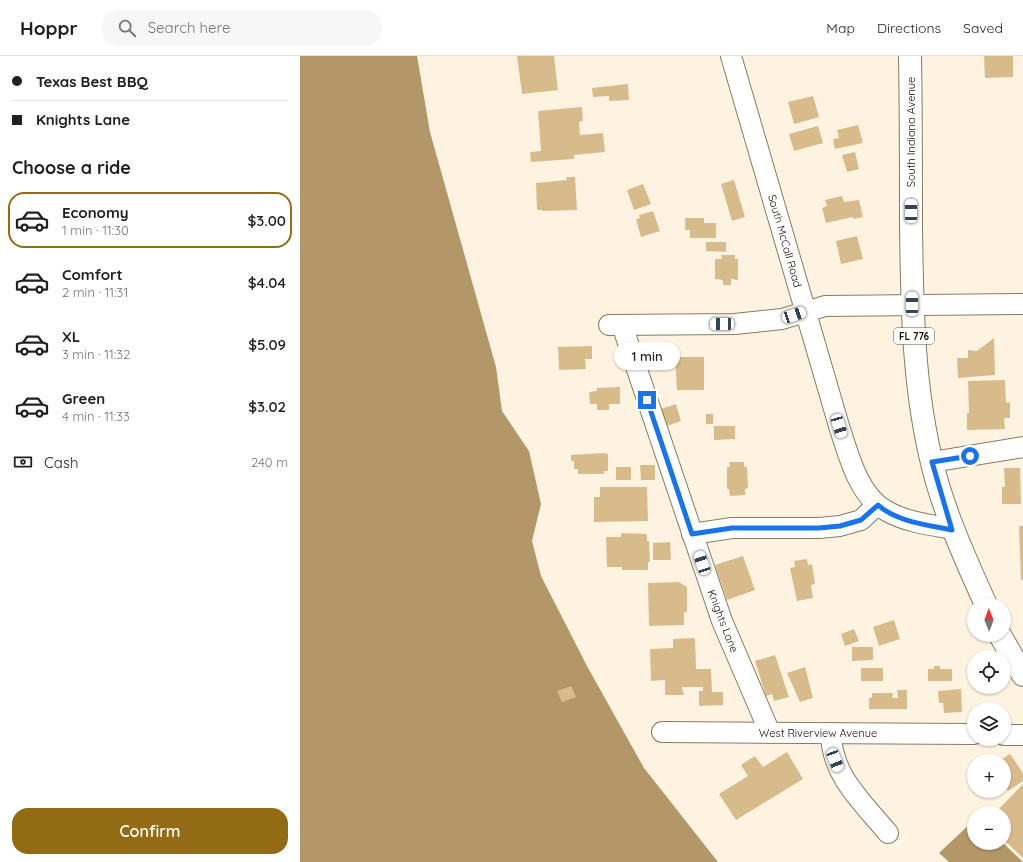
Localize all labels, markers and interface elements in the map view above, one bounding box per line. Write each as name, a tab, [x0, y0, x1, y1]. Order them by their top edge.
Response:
search box	[102, 10, 382, 46]
text: Hoppr	[20, 16, 78, 40]
icon: search	[116, 17, 138, 39]
text: Search here	[148, 18, 230, 37]
text: Map	[826, 19, 855, 37]
text: Directions	[877, 19, 941, 37]
text: Saved	[963, 19, 1003, 37]
text: Texas Best BBQ	[36, 72, 148, 91]
street label: South Indiana Avenue	[904, 77, 918, 187]
text: Knights Lane	[36, 110, 130, 129]
text: Choose a ride	[12, 156, 131, 179]
street label: South McCall Road	[765, 193, 805, 289]
car	[905, 199, 917, 223]
icon: car	[14, 202, 50, 238]
text: Economy	[62, 203, 129, 222]
text: $3.00	[248, 211, 286, 230]
text: 1 min · 11:30	[62, 222, 129, 238]
icon: car	[14, 264, 50, 300]
text: Comfort	[62, 265, 123, 284]
text: $4.04	[248, 273, 286, 292]
text: 2 min · 11:31	[62, 284, 128, 300]
car	[906, 292, 918, 316]
car	[781, 306, 807, 324]
car	[710, 318, 734, 330]
icon: car	[14, 326, 50, 362]
text: XL	[62, 327, 80, 346]
road number: FL 776	[894, 328, 934, 344]
text: $5.09	[248, 335, 286, 354]
callout: 1 min	[614, 342, 680, 370]
text: 3 min · 11:32	[62, 346, 130, 362]
text: 1 min	[631, 348, 663, 364]
icon: car	[14, 388, 50, 424]
text: Green	[62, 389, 105, 408]
route end	[638, 391, 656, 409]
text: $3.02	[248, 397, 286, 416]
text: 4 min · 11:33	[62, 408, 130, 424]
car	[830, 413, 848, 439]
route start	[961, 447, 979, 465]
icon: cash	[12, 451, 34, 473]
text: Cash	[44, 453, 78, 472]
text: 240 m	[251, 454, 288, 470]
car	[692, 550, 712, 576]
street label: Knights Lane	[705, 588, 741, 654]
north arrow	[967, 598, 1011, 642]
map controls	[967, 598, 1011, 850]
button: locate	[967, 650, 1011, 694]
button: layers	[967, 702, 1011, 746]
street label: West Riverview Avenue	[759, 726, 877, 740]
car	[825, 747, 845, 773]
button: +	[967, 754, 1011, 798]
button: −	[967, 806, 1011, 850]
button: Confirm	[12, 808, 288, 854]

